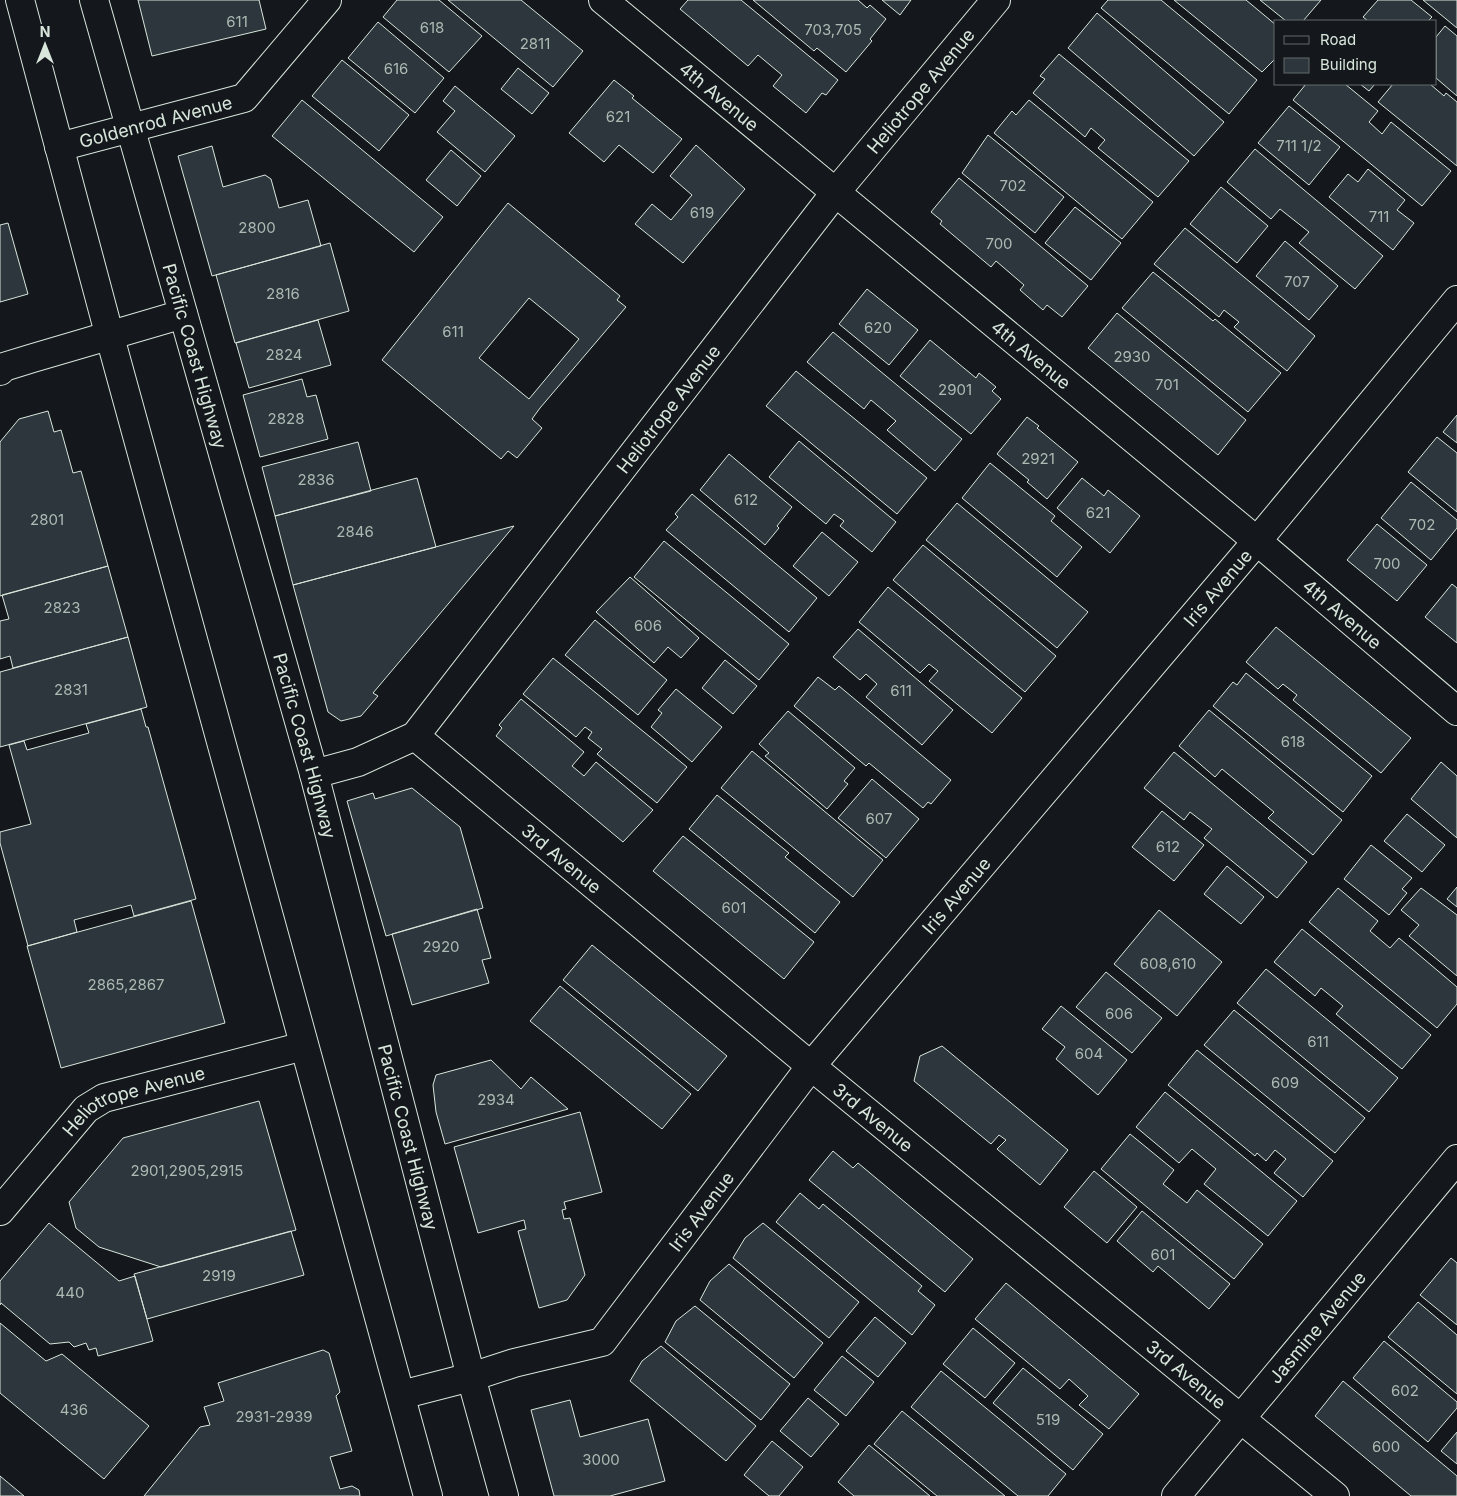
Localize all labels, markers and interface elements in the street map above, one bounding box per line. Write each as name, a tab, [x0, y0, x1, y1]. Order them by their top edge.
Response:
house number: 611	[226, 12, 248, 31]
house number: 618	[420, 18, 444, 37]
north arrow	[20, 20, 70, 70]
house number: 703,705	[804, 20, 862, 39]
legend	[1274, 20, 1437, 85]
text: N	[40, 23, 50, 40]
street label: Heliotrope Avenue	[862, 24, 979, 157]
text: Road	[1320, 30, 1356, 49]
house number: 2811	[520, 34, 550, 53]
text: Building	[1320, 55, 1377, 74]
street label: 4th Avenue	[675, 57, 763, 135]
house number: 616	[384, 59, 408, 78]
street label: Goldenrod Avenue	[77, 91, 234, 152]
house number: 621	[606, 107, 630, 126]
house number: 711 1/2	[1276, 136, 1322, 155]
house number: 702	[1000, 176, 1026, 195]
house number: 619	[690, 203, 714, 222]
house number: 711	[1369, 207, 1389, 226]
house number: 2800	[238, 218, 276, 237]
house number: 700	[985, 234, 1013, 253]
street label: Pacific Coast Highway	[159, 261, 231, 451]
house number: 707	[1284, 272, 1310, 291]
house number: 2816	[266, 284, 300, 303]
street label: 4th Avenue	[988, 316, 1075, 393]
house number: 620	[864, 318, 892, 337]
house number: 611	[442, 322, 464, 341]
street label: Heliotrope Avenue	[612, 340, 724, 477]
house number: 2824	[265, 345, 303, 364]
house number: 2930	[1113, 347, 1151, 366]
house number: 701	[1155, 375, 1179, 394]
house number: 2901	[938, 380, 972, 399]
house number: 2828	[268, 409, 304, 428]
house number: 2921	[1021, 449, 1055, 468]
house number: 2836	[298, 470, 335, 489]
house number: 612	[734, 490, 758, 509]
house number: 621	[1086, 503, 1110, 522]
house number: 2801	[30, 510, 64, 529]
house number: 702	[1409, 515, 1435, 534]
house number: 2846	[336, 522, 374, 541]
street label: Iris Avenue	[1179, 545, 1256, 630]
house number: 700	[1373, 554, 1401, 573]
street label: 4th Avenue	[1299, 574, 1386, 653]
house number: 2823	[44, 598, 80, 617]
house number: 606	[634, 616, 662, 635]
street label: Pacific Coast Highway	[270, 650, 341, 841]
house number: 2831	[54, 680, 88, 699]
house number: 611	[890, 681, 912, 700]
house number: 618	[1281, 732, 1305, 751]
house number: 607	[866, 809, 892, 828]
street label: 3rd Avenue	[518, 819, 606, 897]
house number: 612	[1156, 837, 1180, 856]
street label: Iris Avenue	[917, 853, 994, 938]
house number: 601	[722, 898, 746, 917]
house number: 2920	[422, 937, 460, 956]
house number: 608,610	[1140, 954, 1196, 973]
house number: 2865,2867	[88, 975, 165, 994]
house number: 606	[1105, 1004, 1133, 1023]
house number: 611	[1307, 1032, 1329, 1051]
street label: Pacific Coast Highway	[374, 1042, 443, 1233]
house number: 604	[1075, 1044, 1103, 1063]
street label: Heliotrope Avenue	[58, 1062, 207, 1140]
house number: 609	[1271, 1073, 1299, 1092]
street label: 3rd Avenue	[829, 1078, 917, 1156]
house number: 2934	[477, 1090, 515, 1109]
house number: 2901,2905,2915	[131, 1161, 243, 1180]
street label: Iris Avenue	[664, 1167, 738, 1255]
house number: 601	[1151, 1245, 1175, 1264]
house number: 2919	[202, 1266, 236, 1285]
street label: Jasmine Avenue	[1264, 1267, 1370, 1387]
house number: 440	[56, 1283, 84, 1302]
street label: 3rd Avenue	[1142, 1335, 1230, 1413]
house number: 602	[1391, 1381, 1419, 1400]
house number: 436	[60, 1400, 88, 1419]
house number: 2931-2939	[235, 1407, 313, 1426]
house number: 519	[1036, 1410, 1060, 1429]
house number: 600	[1372, 1437, 1400, 1456]
house number: 3000	[582, 1450, 620, 1469]

